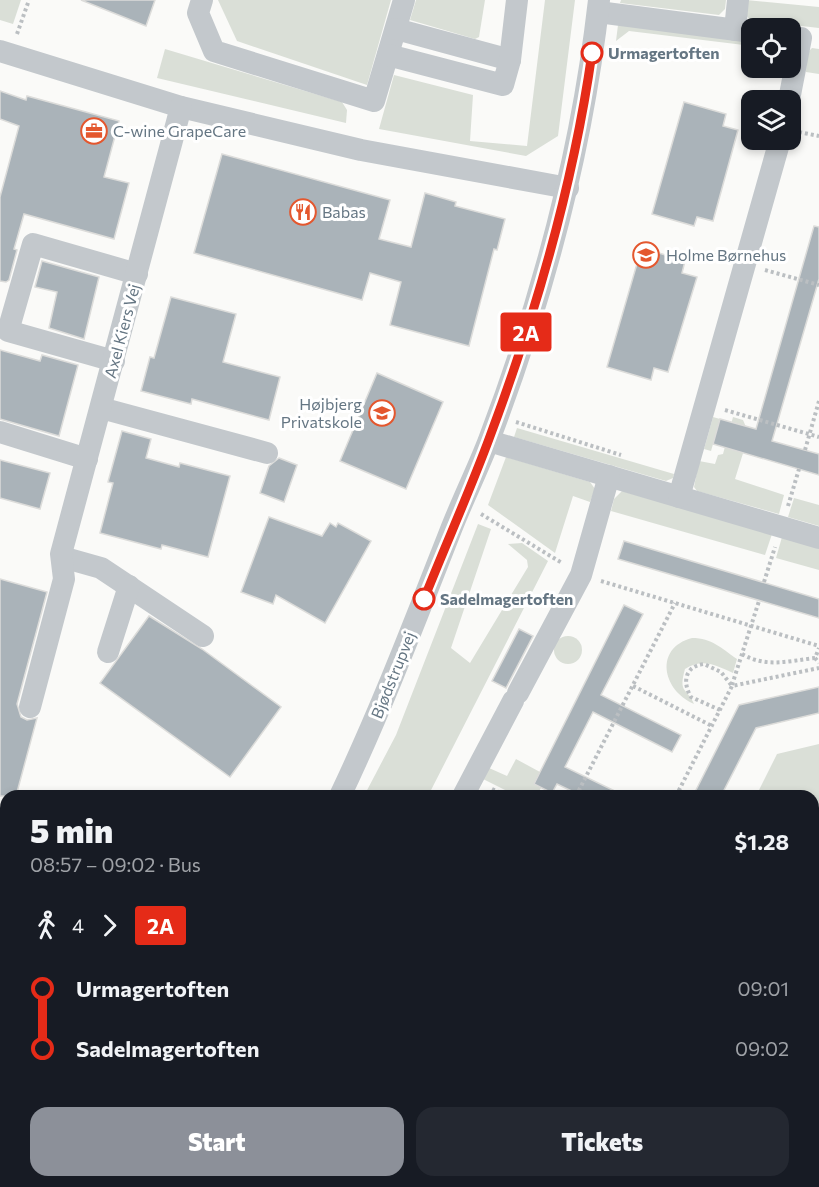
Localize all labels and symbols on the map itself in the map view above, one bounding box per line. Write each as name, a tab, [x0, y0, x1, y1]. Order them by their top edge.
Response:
marker: Urmagertoften	[581, 42, 603, 64]
place label: Urmagertoften	[608, 43, 719, 62]
office icon: C-wine GrapeCare	[79, 116, 109, 146]
place label: C-wine GrapeCare	[113, 121, 246, 140]
restaurant icon: Babas	[288, 197, 318, 227]
place label: Babas	[322, 202, 366, 221]
school or university icon: Holme Børnehus	[631, 240, 661, 270]
place label: Holme Børnehus	[666, 245, 786, 264]
street label: Axel Kiers Vej	[100, 282, 143, 380]
line badge: 2A	[499, 312, 553, 352]
place label: Højbjerg Privatskole	[281, 394, 362, 431]
school or university icon: Højbjerg Privatskole	[367, 398, 397, 428]
marker: Sadelmagertoften	[413, 588, 435, 610]
place label: Sadelmagertoften	[440, 589, 573, 608]
street label: Bjødstrupvej	[366, 629, 419, 721]

